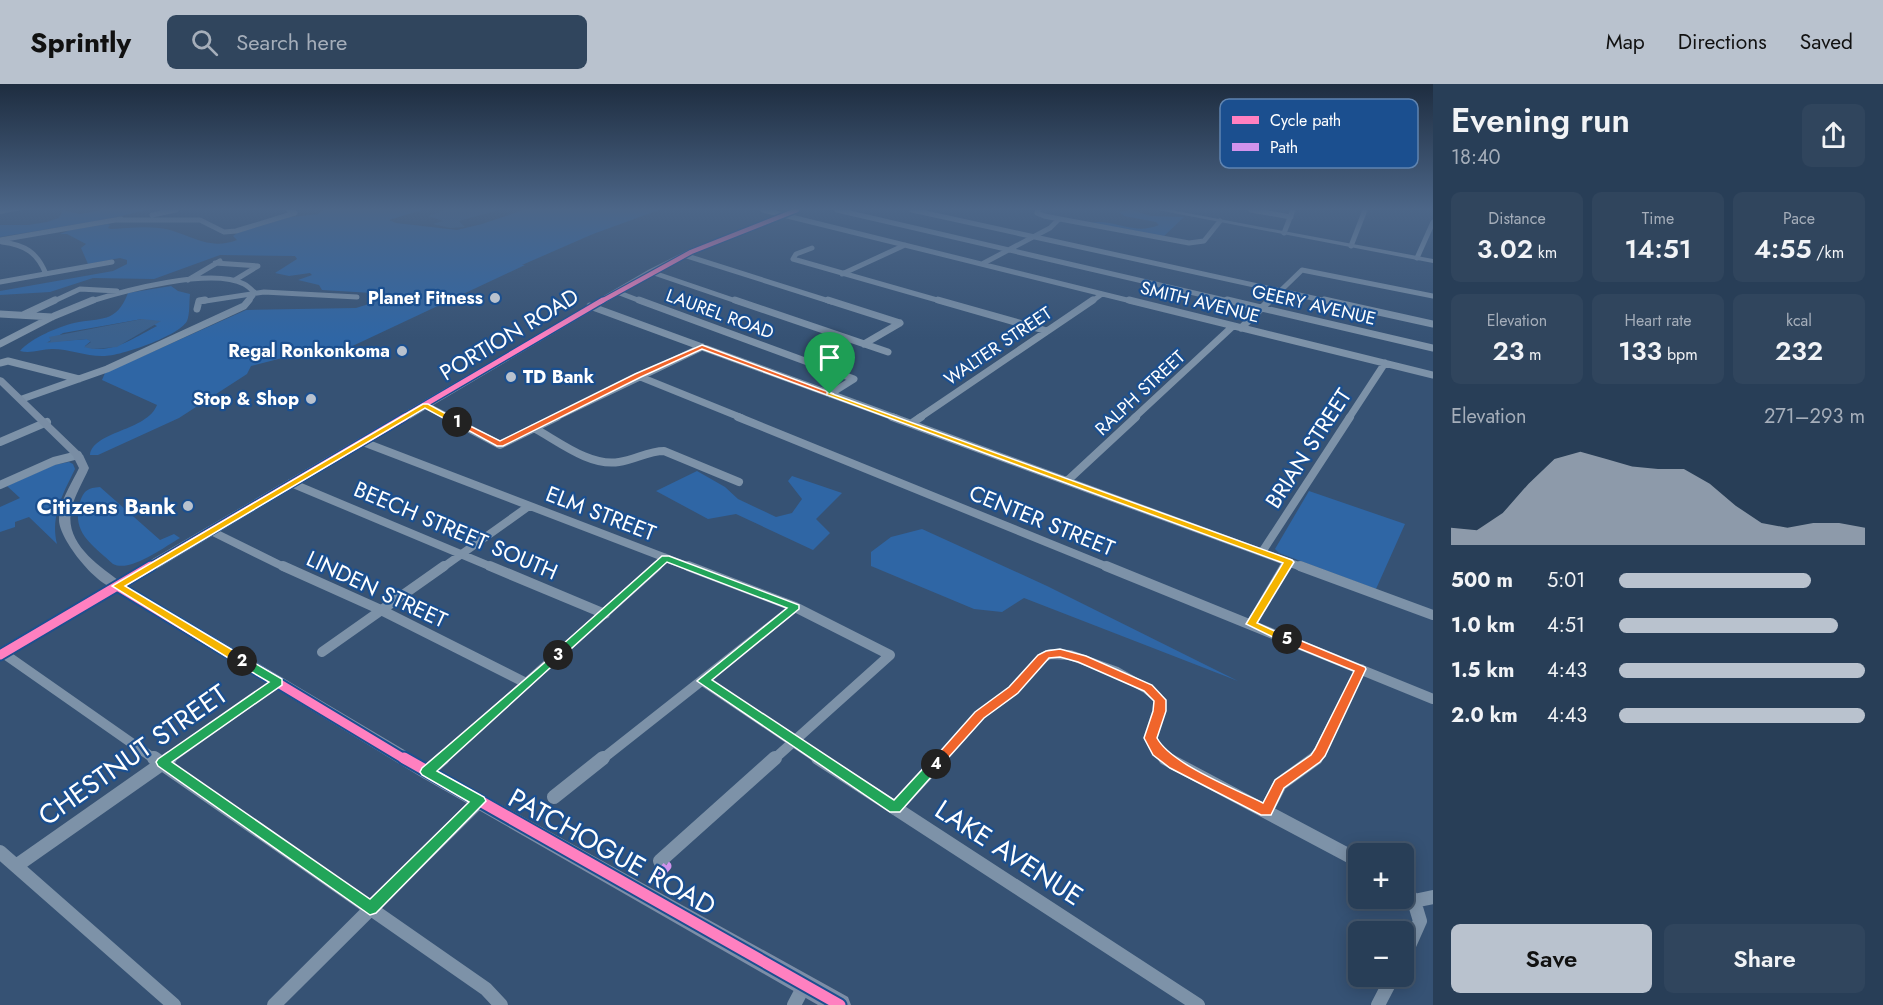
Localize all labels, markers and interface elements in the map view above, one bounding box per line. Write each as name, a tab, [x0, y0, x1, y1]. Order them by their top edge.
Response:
search box	[167, 15, 587, 69]
text: Sprintly	[30, 22, 131, 63]
icon: search	[188, 26, 221, 59]
text: Search here	[236, 26, 347, 58]
text: Map	[1606, 27, 1645, 57]
text: Directions	[1678, 27, 1767, 57]
text: Saved	[1800, 27, 1853, 57]
text: Evening run	[1451, 97, 1630, 144]
legend	[1220, 99, 1418, 168]
button: share	[1802, 104, 1865, 167]
text: Cycle path	[1270, 109, 1341, 132]
text: Path	[1270, 136, 1298, 159]
text: 18:40	[1451, 143, 1501, 172]
text: Distance	[1488, 207, 1546, 230]
text: Time	[1642, 207, 1674, 230]
text: Pace	[1783, 207, 1815, 230]
text: 3.02	[1477, 230, 1533, 268]
text: 14:51	[1624, 230, 1692, 268]
text: 4:55	[1754, 230, 1812, 268]
text: km	[1533, 241, 1557, 264]
text: /km	[1812, 241, 1844, 264]
street label: SMITH AVENUE	[1137, 275, 1263, 329]
street label: GEERY AVENUE	[1250, 278, 1378, 332]
street label: PORTION ROAD	[433, 280, 585, 388]
street label: LAUREL ROAD	[662, 282, 778, 346]
place label: Planet Fitness	[368, 285, 483, 311]
marker: Planet Fitness	[488, 291, 502, 305]
street label: WALTER STREET	[939, 300, 1058, 392]
text: Elevation	[1487, 309, 1547, 332]
text: Heart rate	[1625, 309, 1691, 332]
text: kcal	[1786, 309, 1812, 332]
pin	[804, 332, 855, 394]
text: 23	[1492, 332, 1524, 370]
text: 133	[1618, 332, 1662, 370]
text: 232	[1775, 332, 1823, 370]
place label: Regal Ronkonkoma	[228, 338, 390, 364]
icon: arrive	[813, 341, 846, 374]
text: m	[1524, 343, 1542, 366]
text: bpm	[1662, 343, 1698, 366]
marker: Regal Ronkonkoma	[395, 344, 409, 358]
street label: RALPH STREET	[1089, 344, 1191, 442]
place label: TD Bank	[523, 364, 595, 390]
marker: TD Bank	[504, 370, 518, 384]
street label: BRIAN STREET	[1257, 381, 1359, 514]
place label: Stop & Shop	[193, 386, 299, 412]
marker: Stop & Shop	[304, 392, 318, 406]
text: Elevation	[1451, 402, 1526, 431]
text: 271–293 m	[1764, 402, 1865, 431]
pin: 1	[442, 407, 472, 437]
text: 1	[453, 410, 461, 433]
street label: BEECH STREET SOUTH	[349, 473, 563, 587]
street label: CENTER STREET	[964, 476, 1120, 564]
street label: ELM STREET	[541, 477, 661, 549]
place label: Citizens Bank	[37, 490, 176, 522]
marker: Citizens Bank	[181, 499, 195, 513]
street label: LINDEN STREET	[301, 542, 453, 636]
text: 500 m	[1451, 566, 1513, 595]
text: 5:01	[1547, 566, 1585, 595]
text: 1.0 km	[1451, 611, 1515, 640]
text: 4:51	[1547, 611, 1585, 640]
pin: 5	[1272, 624, 1302, 654]
text: 5	[1282, 627, 1292, 650]
pin: 3	[543, 640, 573, 670]
text: 3	[553, 643, 563, 666]
pin: 2	[227, 646, 257, 676]
text: 2	[237, 649, 247, 672]
text: 1.5 km	[1451, 656, 1514, 685]
text: 4:43	[1547, 656, 1587, 685]
street label: CHESTNUT STREET	[30, 674, 236, 835]
text: 2.0 km	[1451, 701, 1518, 730]
text: 4:43	[1547, 701, 1587, 730]
pin: 4	[921, 749, 951, 779]
text: 4	[930, 752, 942, 775]
street label: PATCHOGUE ROAD	[501, 778, 723, 925]
street label: LAKE AVENUE	[928, 790, 1091, 915]
map controls	[1348, 843, 1414, 987]
button: +	[1348, 843, 1414, 909]
button: −	[1348, 921, 1414, 987]
button: Save	[1451, 924, 1652, 993]
button: Share	[1664, 924, 1865, 993]

